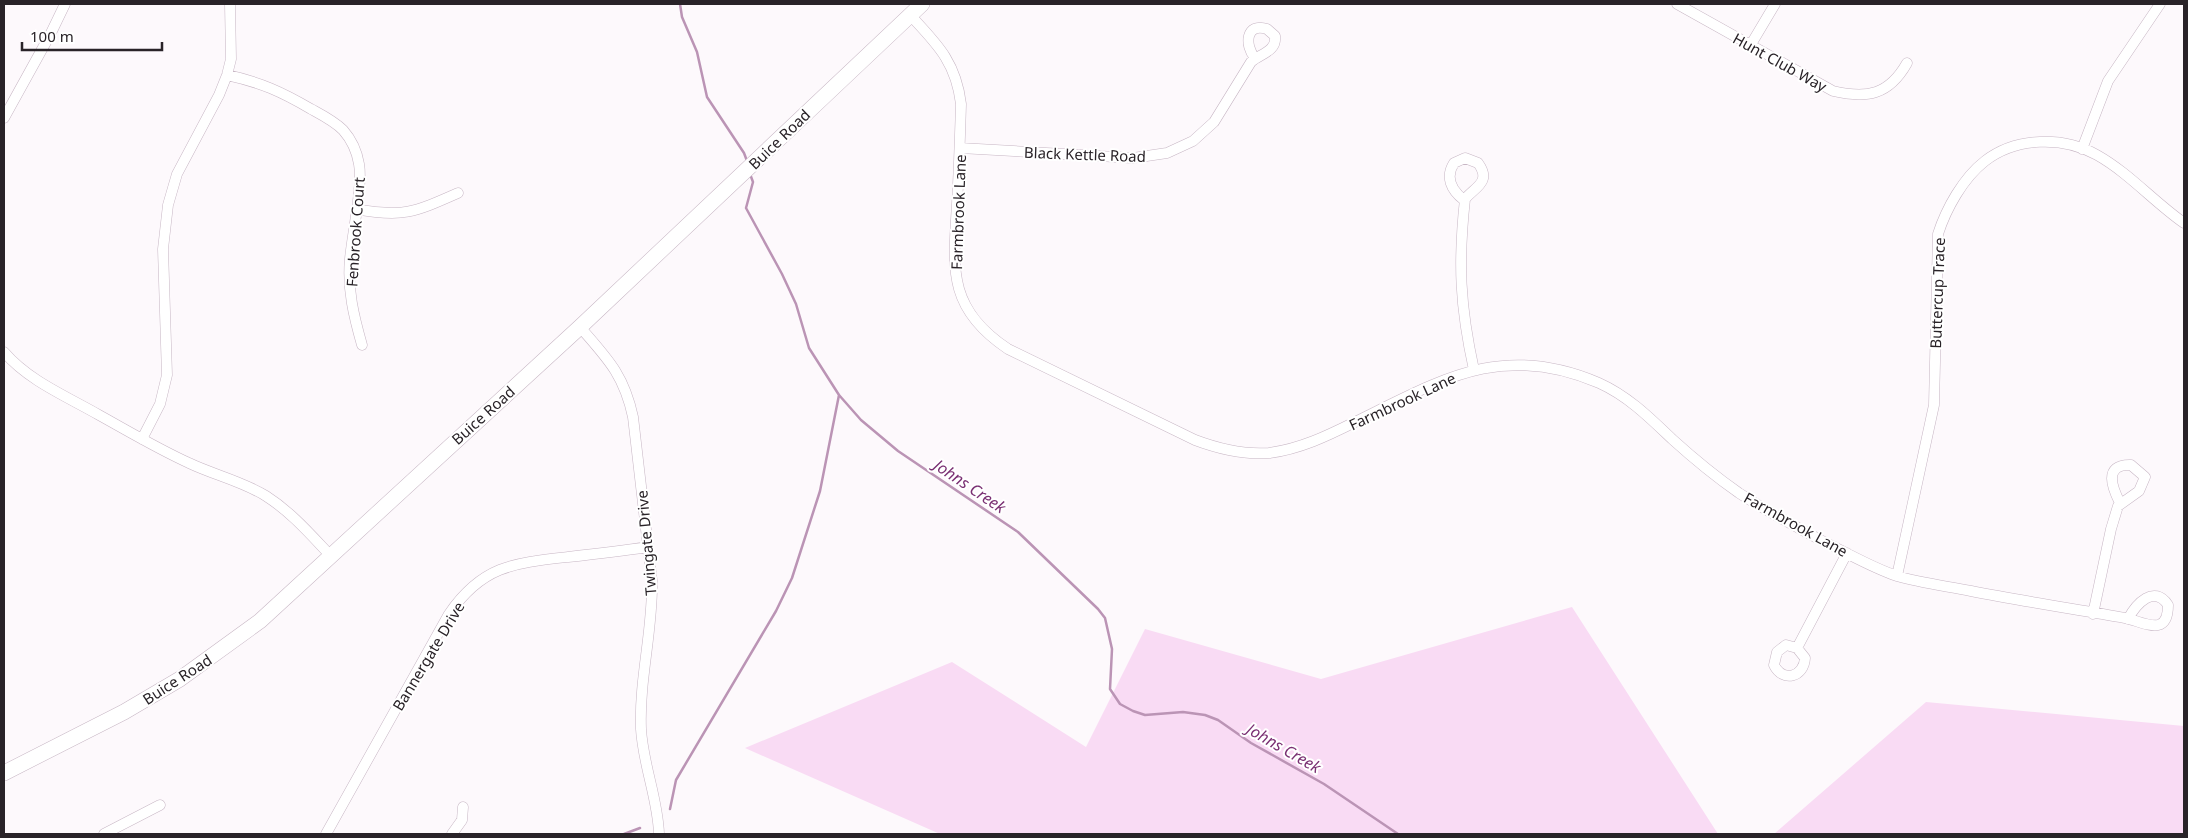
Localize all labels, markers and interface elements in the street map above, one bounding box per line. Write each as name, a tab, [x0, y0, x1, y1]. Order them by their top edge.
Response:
scale bar	[22, 20, 162, 52]
text: 100 m	[30, 26, 74, 46]
street label: Hunt Club Way	[1729, 28, 1831, 96]
street label: Buice Road	[744, 105, 814, 173]
street label: Black Kettle Road	[1024, 142, 1146, 166]
street label: Farmbrook Lane	[946, 154, 970, 270]
street label: Fenbrook Court	[341, 176, 369, 288]
street label: Buttercup Trace	[1925, 237, 1949, 349]
street label: Farmbrook Lane	[1345, 368, 1459, 434]
street label: Buice Road	[447, 381, 519, 449]
water label: Johns Creek	[927, 452, 1011, 519]
street label: Farmbrook Lane	[1741, 487, 1851, 561]
street label: Twingate Drive	[631, 490, 661, 596]
street label: Bannergate Drive	[388, 598, 468, 714]
street label: Buice Road	[139, 649, 215, 709]
water label: Johns Creek	[1240, 716, 1326, 779]

